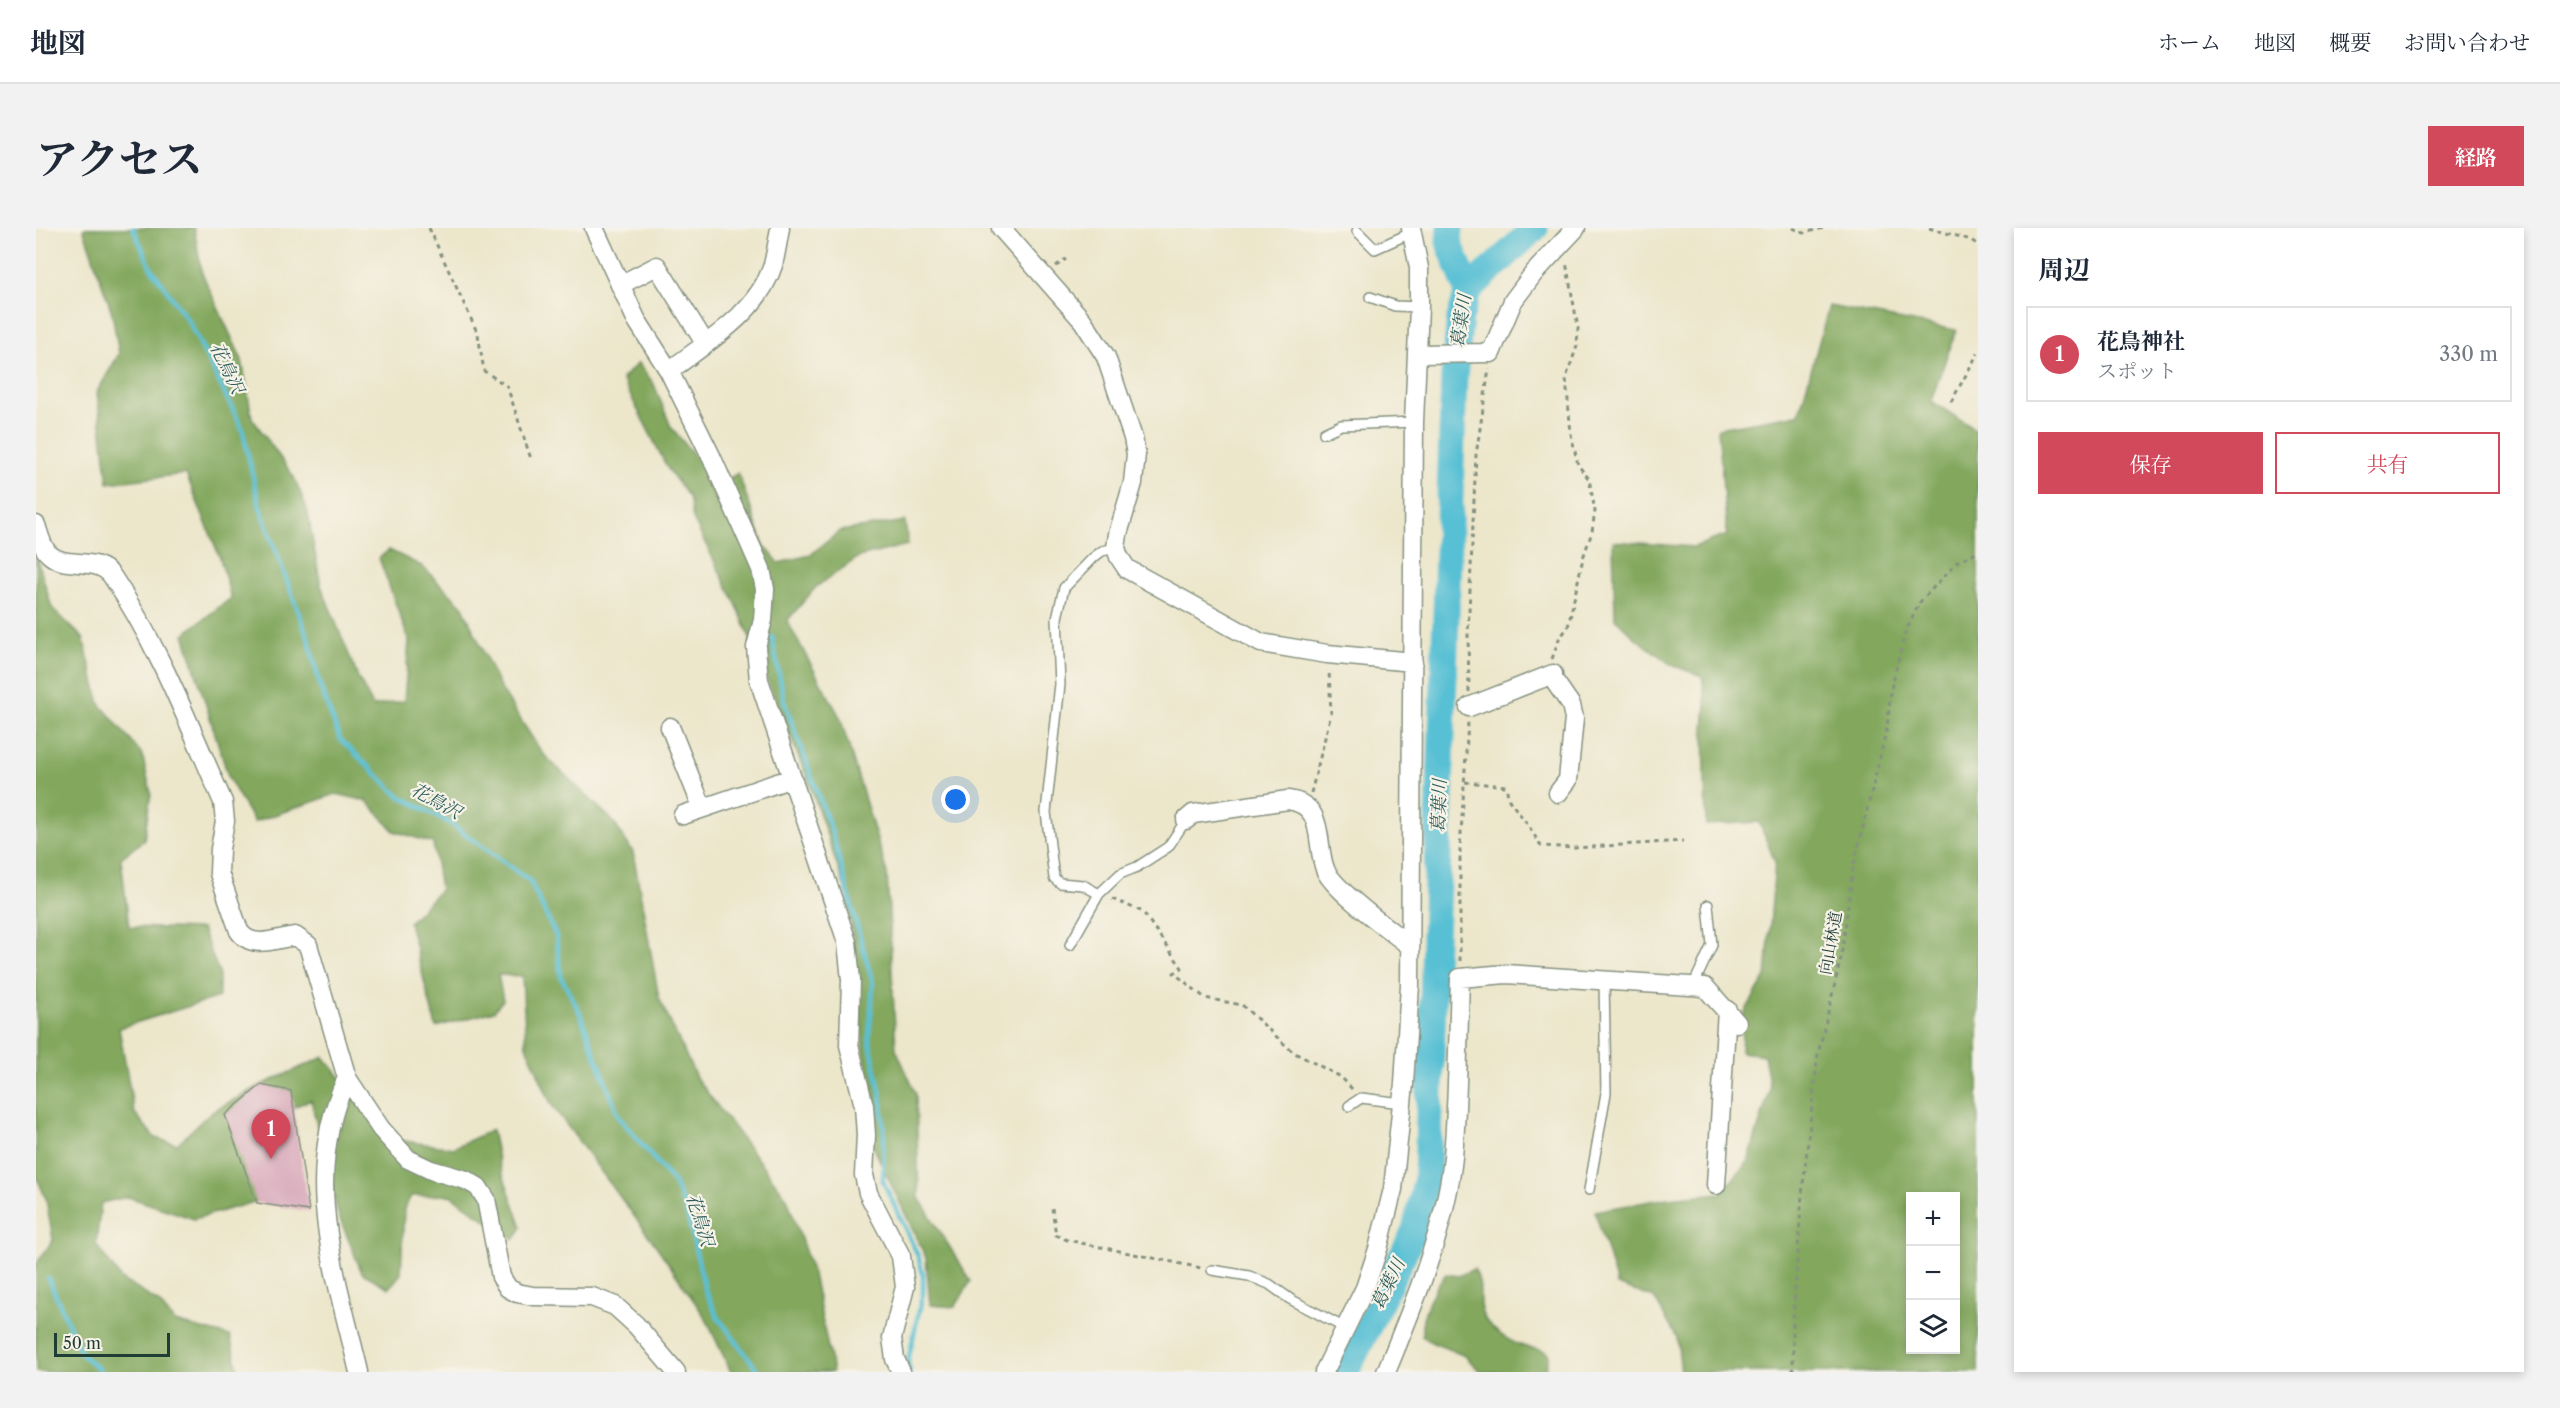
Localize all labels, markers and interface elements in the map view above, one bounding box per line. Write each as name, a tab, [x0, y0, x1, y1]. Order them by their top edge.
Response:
text: 地図	[30, 26, 86, 60]
text: ホーム	[2158, 30, 2221, 55]
text: 地図	[2254, 30, 2296, 55]
text: 概要	[2329, 30, 2371, 55]
text: お問い合わせ	[2404, 30, 2530, 55]
button: 経路	[2428, 126, 2524, 186]
text: アクセス	[36, 133, 203, 185]
text: 周辺	[2038, 254, 2090, 286]
water label: 葛葉川	[1446, 291, 1476, 349]
text: 花鳥神社	[2097, 328, 2185, 355]
water label: 花鳥沢	[205, 339, 250, 399]
text: 1	[2055, 342, 2064, 366]
text: 330 m	[2439, 342, 2498, 366]
text: スポット	[2097, 359, 2177, 383]
button: 保存	[2038, 432, 2263, 494]
button: 共有	[2275, 432, 2500, 494]
water label: 葛葉川	[1427, 777, 1451, 833]
water label: 花鳥沢	[407, 778, 467, 825]
your location	[941, 785, 970, 814]
street label: 向山林道	[1815, 910, 1845, 976]
pin: 1	[252, 1110, 290, 1159]
water label: 花鳥沢	[682, 1191, 719, 1251]
map controls	[1906, 1192, 1960, 1354]
button: +	[1906, 1192, 1960, 1246]
button: −	[1906, 1246, 1960, 1300]
water label: 葛葉川	[1366, 1253, 1411, 1313]
button: layers	[1906, 1300, 1960, 1354]
scale bar	[54, 1330, 170, 1358]
text: 50 m	[63, 1333, 101, 1353]

